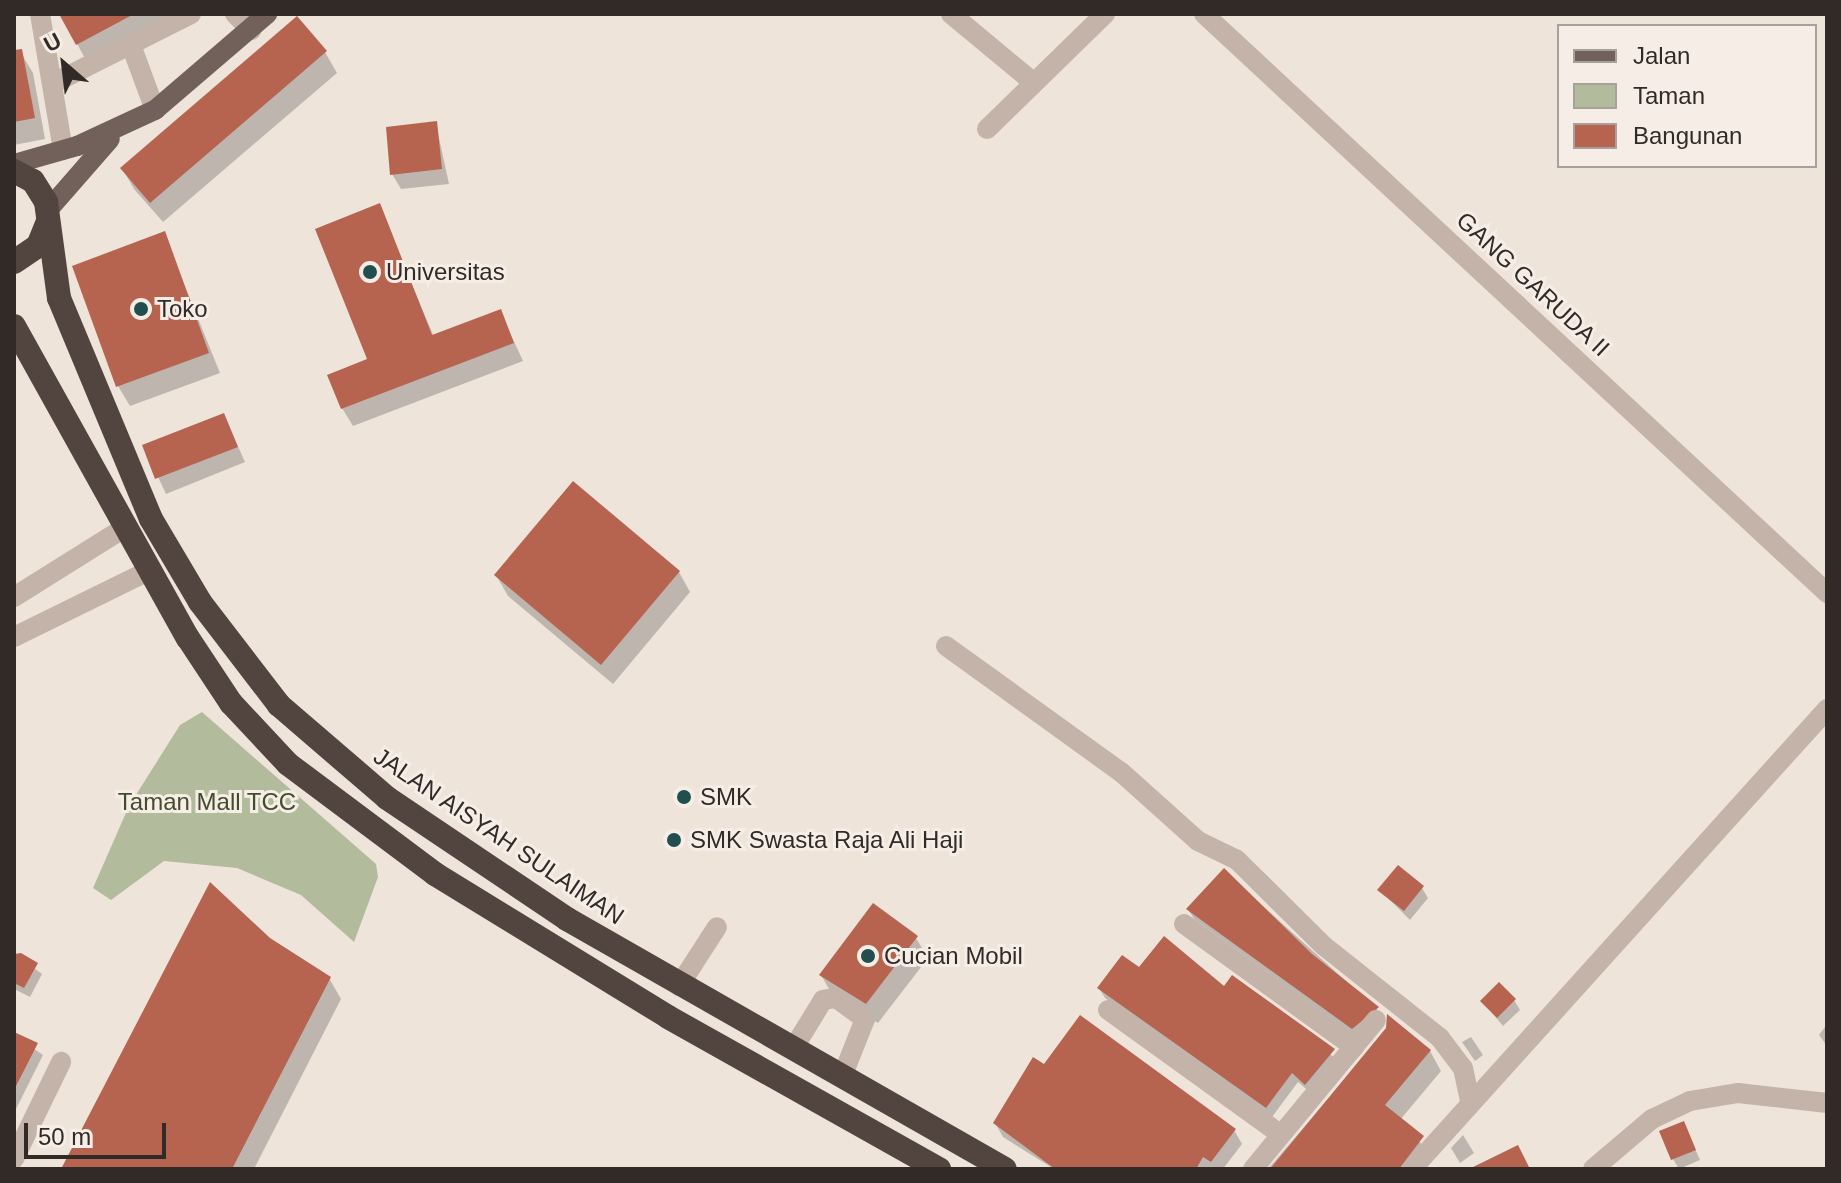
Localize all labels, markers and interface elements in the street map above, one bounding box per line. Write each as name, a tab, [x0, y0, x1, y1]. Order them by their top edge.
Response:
north arrow	[24, 24, 104, 104]
legend	[1557, 24, 1817, 168]
text: U	[40, 28, 65, 57]
text: Jalan	[1633, 42, 1690, 69]
text: Taman	[1633, 82, 1705, 109]
text: Bangunan	[1633, 122, 1742, 149]
street label: GANG GARUDA II	[1450, 205, 1616, 363]
place label: Universitas	[386, 258, 505, 286]
marker: Universitas	[361, 263, 379, 281]
place label: Toko	[157, 295, 208, 323]
marker: Toko	[132, 300, 150, 318]
street label: JALAN AISYAH SULAIMAN	[368, 741, 630, 931]
place label: SMK	[700, 783, 752, 811]
park label: Taman Mall TCC	[118, 788, 296, 816]
marker: SMK	[675, 788, 693, 806]
place label: SMK Swasta Raja Ali Haji	[690, 826, 965, 854]
marker: SMK Swasta Raja Ali Haji	[665, 831, 683, 849]
place label: Cucian Mobil	[884, 942, 1023, 970]
marker: Cucian Mobil	[859, 947, 877, 965]
scale bar	[28, 1107, 170, 1157]
text: 50 m	[38, 1123, 91, 1150]

